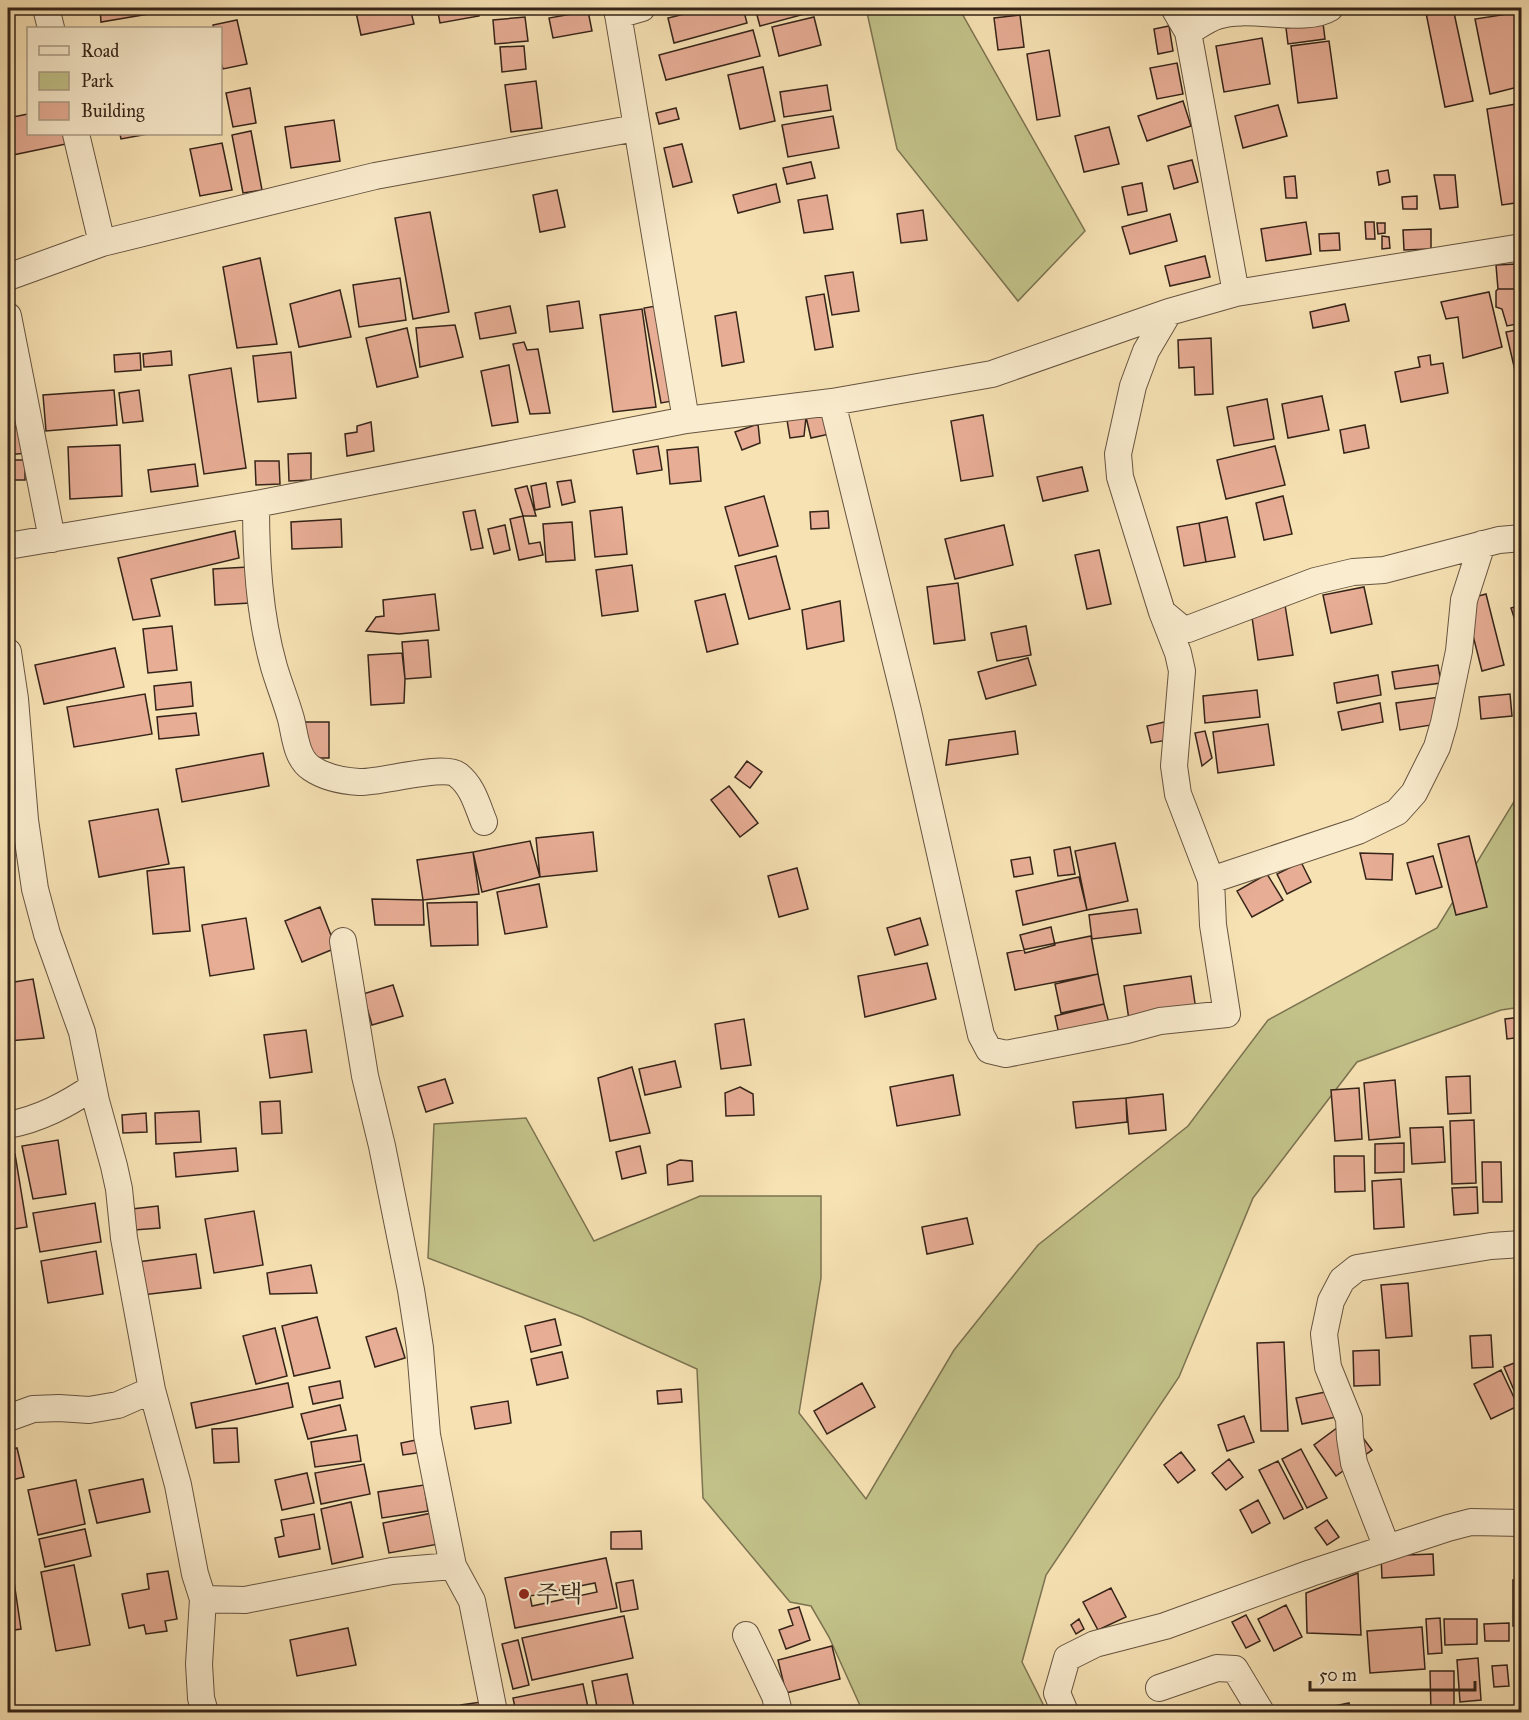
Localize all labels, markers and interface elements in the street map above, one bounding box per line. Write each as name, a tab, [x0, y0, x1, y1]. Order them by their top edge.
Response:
legend	[27, 27, 222, 135]
text: Road	[81, 40, 119, 62]
text: Park	[81, 70, 114, 92]
text: Building	[81, 100, 145, 123]
place label: 주택	[536, 1579, 582, 1609]
marker: 주택	[517, 1587, 531, 1601]
scale bar	[1310, 1654, 1475, 1692]
text: 50 m	[1319, 1664, 1357, 1686]

